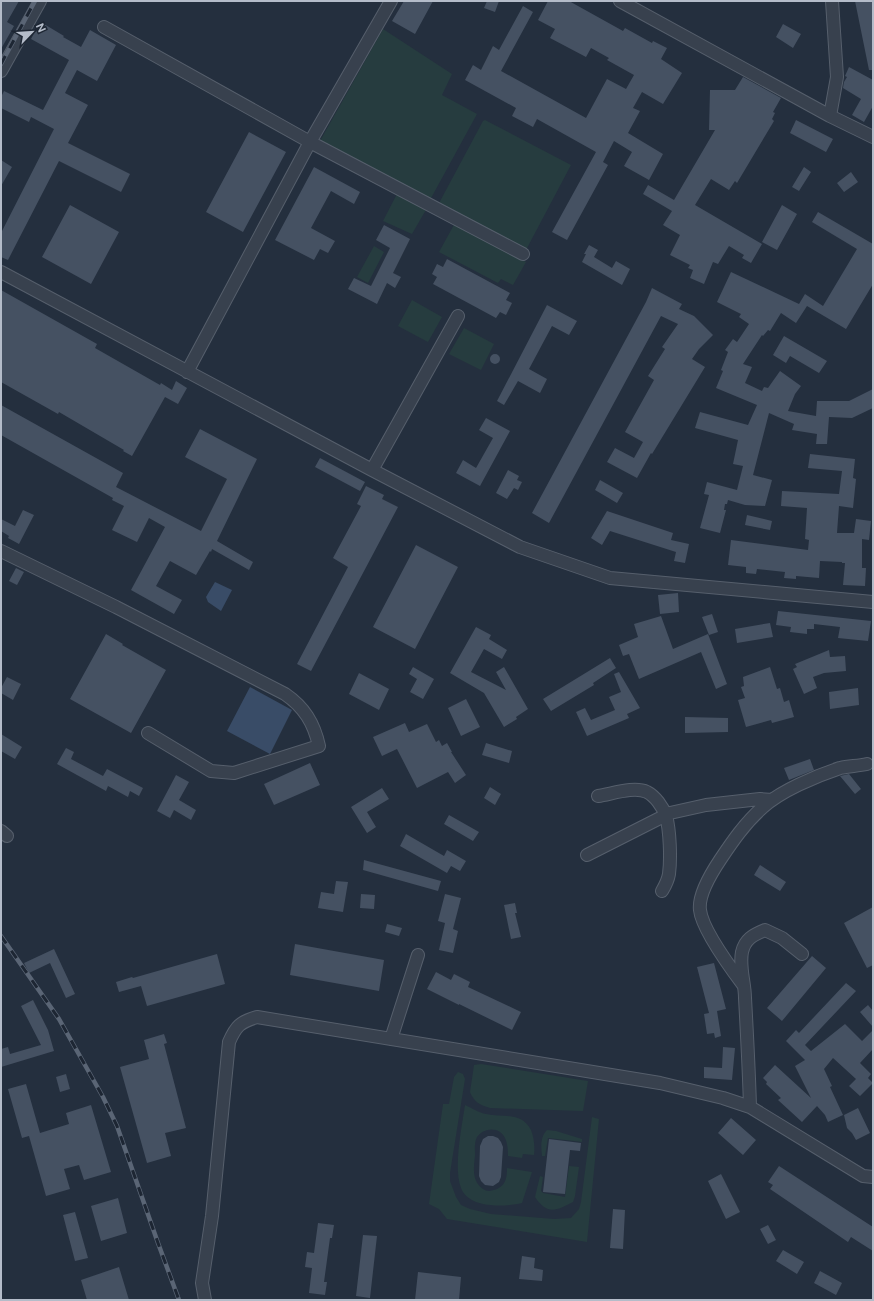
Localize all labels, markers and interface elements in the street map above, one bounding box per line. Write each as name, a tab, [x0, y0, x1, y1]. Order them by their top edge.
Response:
north arrow	[12, 12, 52, 52]
text: N	[34, 21, 48, 34]

